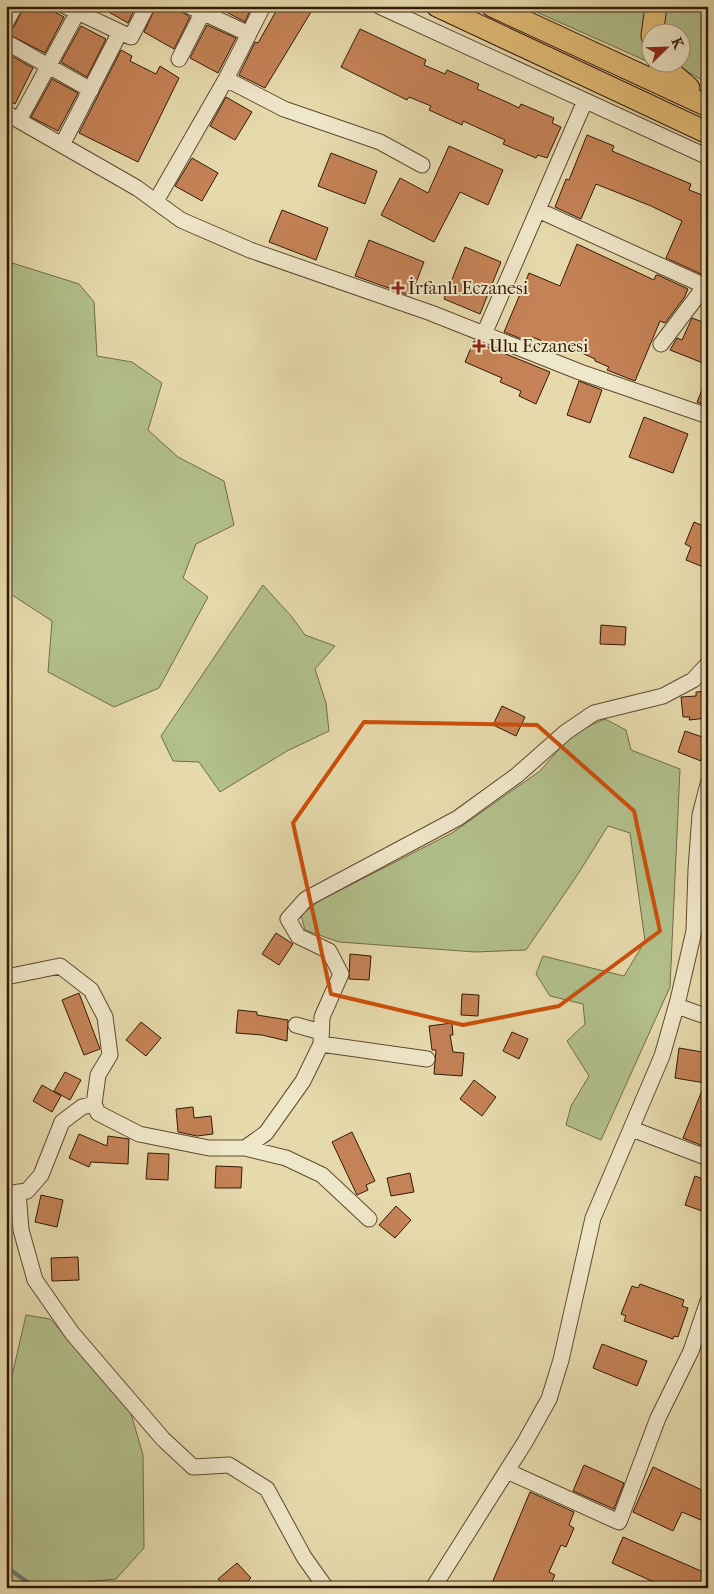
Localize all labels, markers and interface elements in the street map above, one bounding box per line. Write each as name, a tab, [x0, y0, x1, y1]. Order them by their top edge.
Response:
north arrow	[642, 22, 692, 72]
text: K	[668, 35, 688, 52]
place label: İrfanlı Eczanesi	[408, 277, 529, 299]
marker: İrfanlı Eczanesi	[392, 282, 404, 294]
place label: Ulu Eczanesi	[489, 336, 589, 357]
marker: Ulu Eczanesi	[473, 340, 485, 352]

